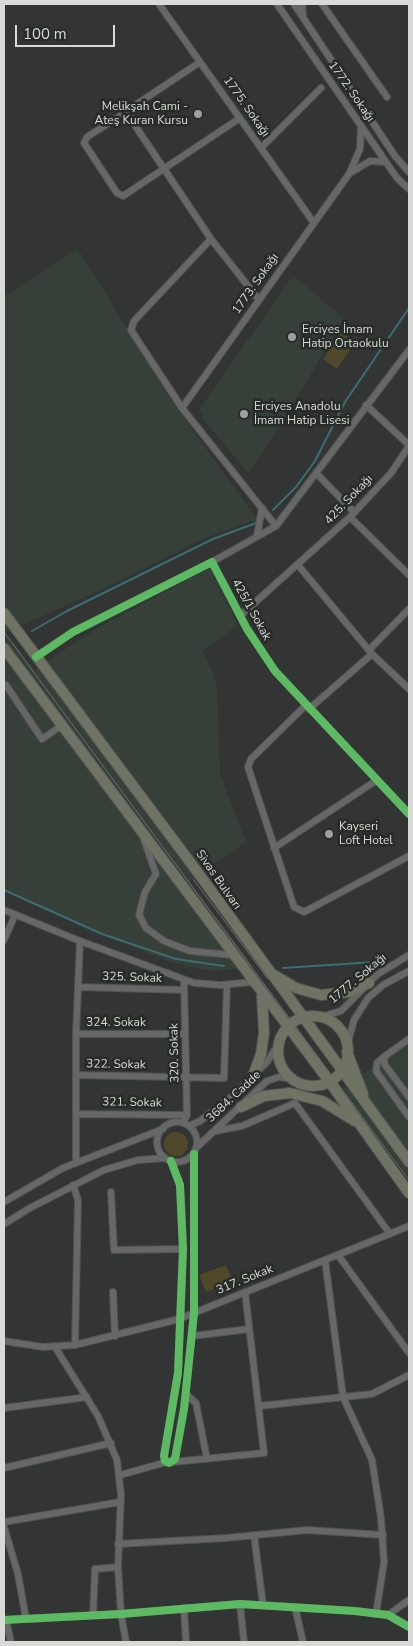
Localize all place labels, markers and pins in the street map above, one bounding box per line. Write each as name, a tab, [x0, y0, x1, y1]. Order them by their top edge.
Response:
place label: Melikşah Cami - Ateş Kuran Kursu	[95, 100, 188, 128]
marker: Melikşah Cami - Ateş Kuran Kursu	[192, 108, 204, 120]
place label: Erciyes İmam Hatip Ortaokulu	[302, 323, 389, 351]
marker: Erciyes İmam Hatip Ortaokulu	[286, 331, 298, 343]
place label: Erciyes Anadolu İmam Hatip Lisesi	[254, 400, 350, 428]
marker: Erciyes Anadolu İmam Hatip Lisesi	[238, 408, 250, 420]
place label: Kayseri Loft Hotel	[339, 820, 393, 848]
marker: Kayseri Loft Hotel	[323, 828, 335, 840]

